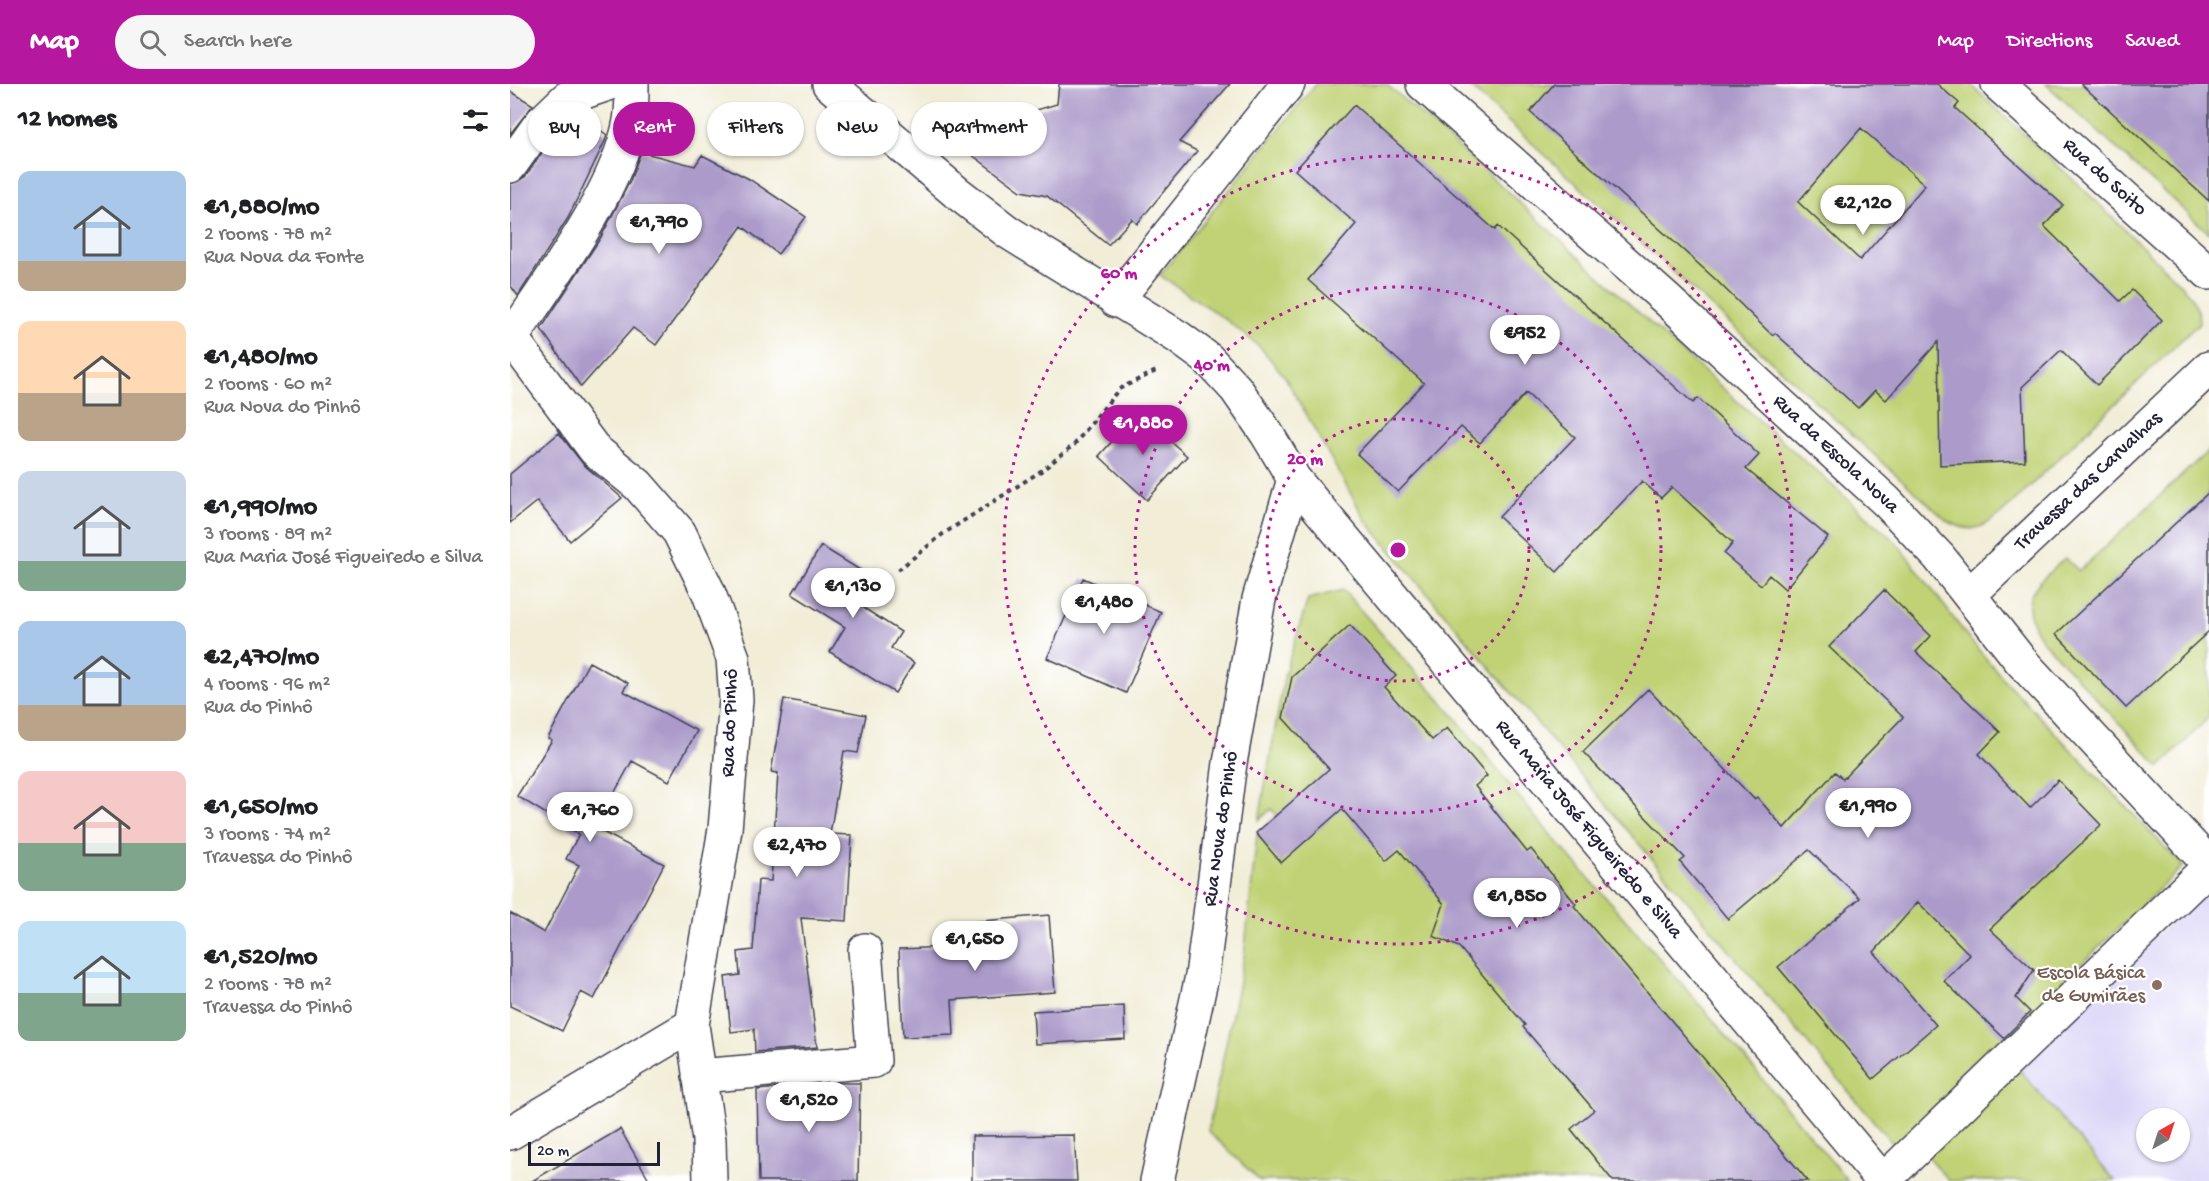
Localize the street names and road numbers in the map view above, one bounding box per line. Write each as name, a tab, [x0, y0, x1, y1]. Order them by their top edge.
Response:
street label: Rua do Soito	[2057, 134, 2151, 222]
street label: Rua da Escola Nova	[1767, 391, 1903, 520]
street label: Travessa das Carvalhas	[2010, 407, 2168, 557]
street label: Rua do Pinhô	[718, 668, 744, 778]
street label: Rua Maria José Figueiredo e Silva	[1490, 716, 1687, 945]
street label: Rua Nova do Pinhô	[1200, 750, 1244, 908]

